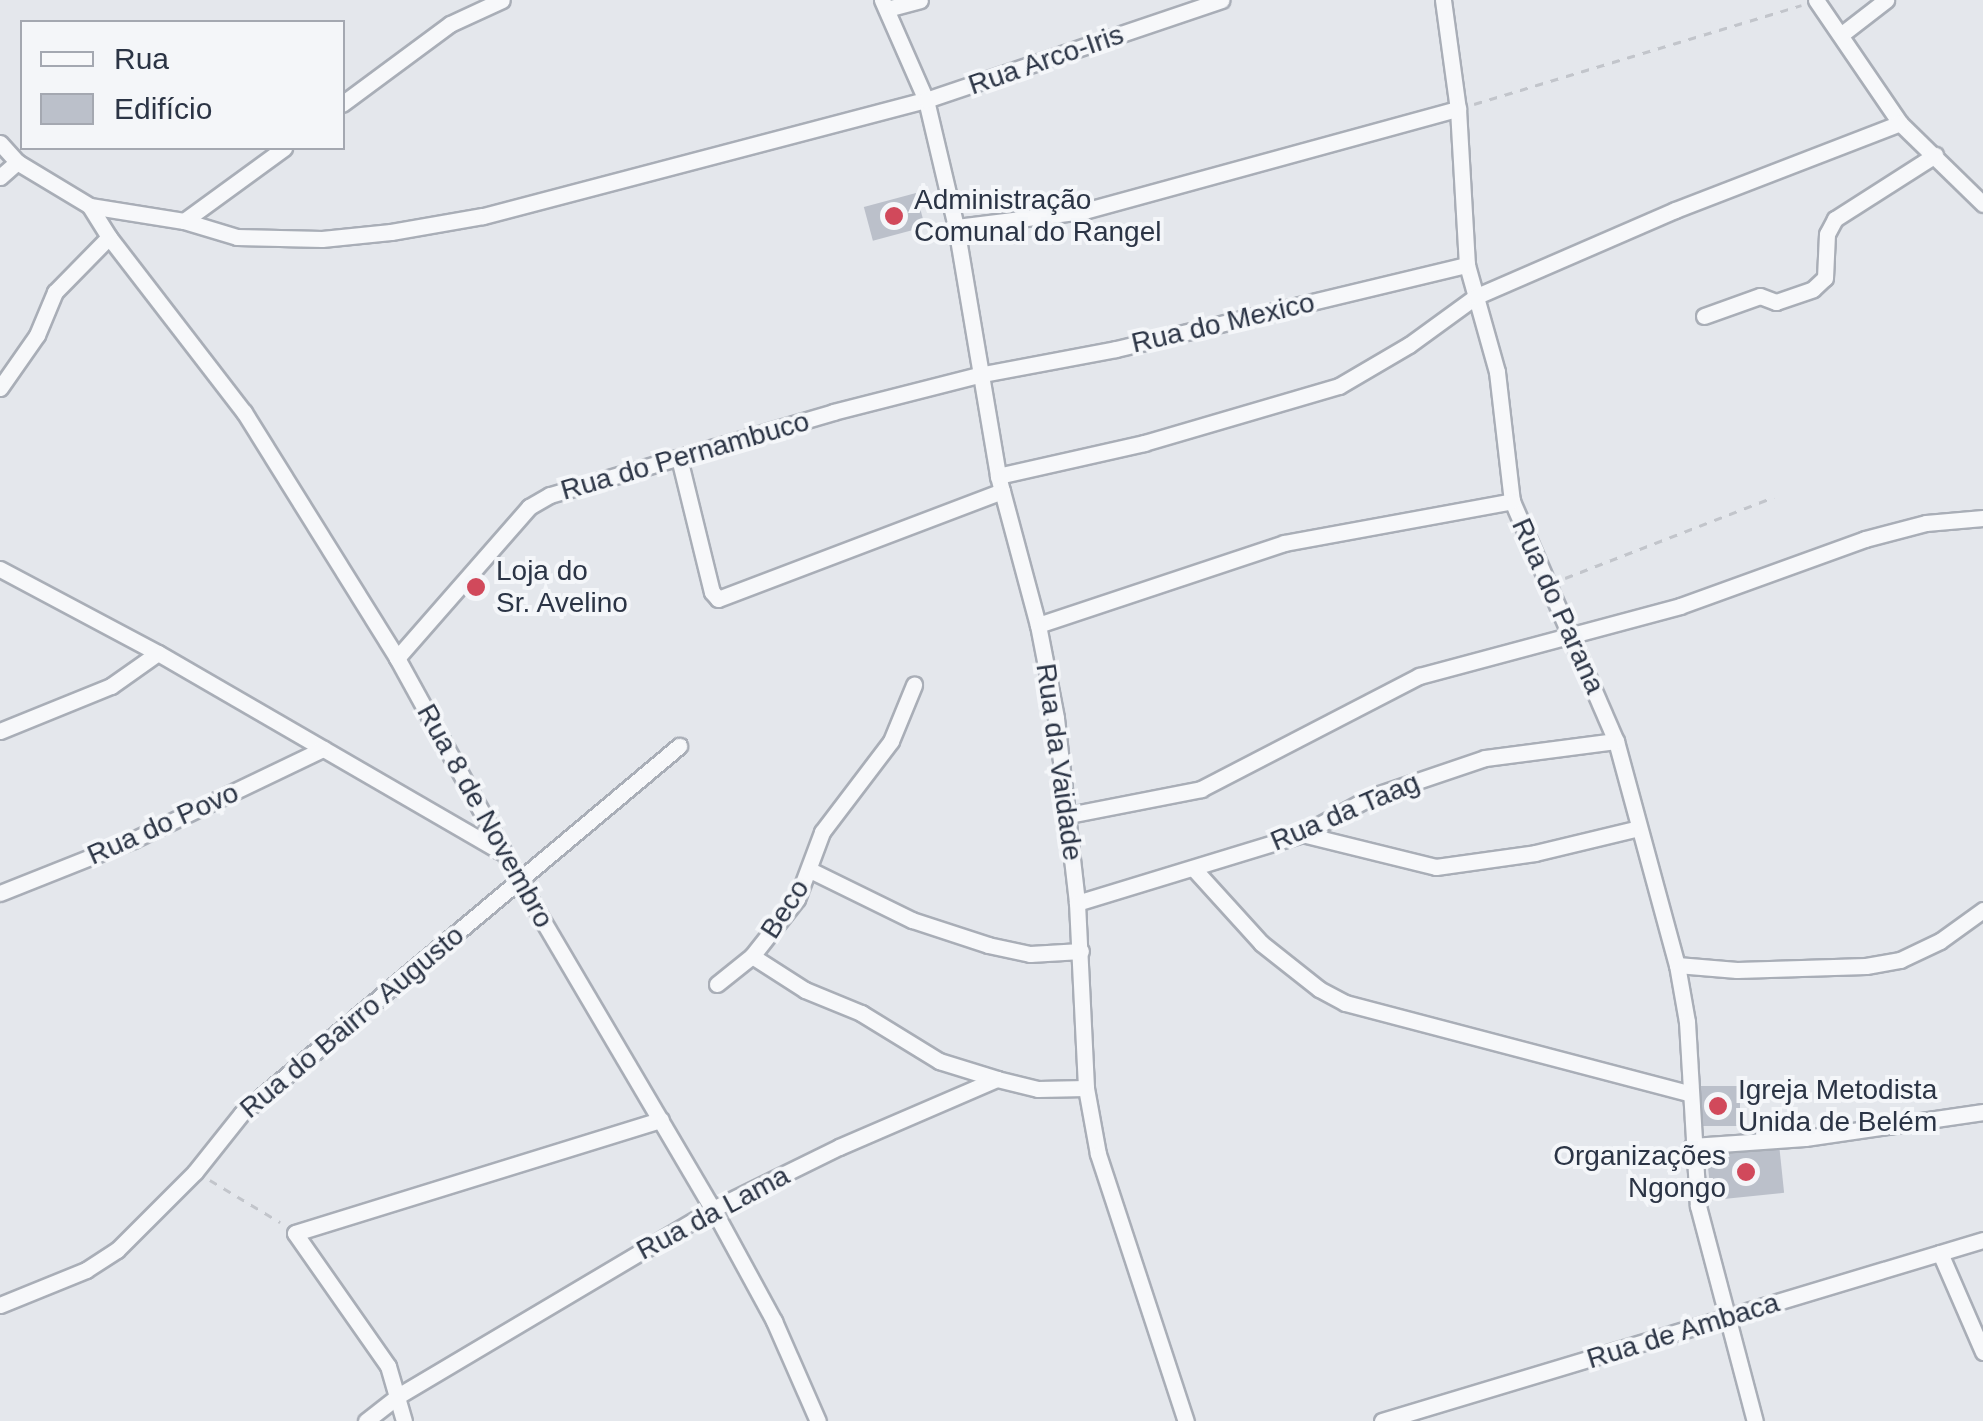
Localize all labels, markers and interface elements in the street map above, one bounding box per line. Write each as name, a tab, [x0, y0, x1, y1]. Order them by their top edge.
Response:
street label: Rua Arco-Iris	[963, 18, 1129, 102]
legend	[20, 20, 345, 150]
text: Rua	[114, 42, 169, 75]
text: Edifício	[114, 92, 212, 125]
place label: Administração Comunal do Rangel	[914, 183, 1161, 249]
marker: Administração Comunal do Rangel	[883, 205, 905, 227]
street label: Rua do Mexico	[1128, 286, 1318, 360]
street label: Rua do Pernambuco	[557, 404, 813, 508]
street label: Rua do Parana	[1504, 513, 1612, 699]
place label: Loja do Sr. Avelino	[496, 554, 629, 620]
marker: Loja do Sr. Avelino	[465, 576, 487, 598]
street label: Rua da Vaidade	[1029, 661, 1089, 863]
street label: Rua 8 de Novembro	[410, 698, 560, 934]
street label: Rua da Taag	[1265, 766, 1425, 858]
street label: Rua do Povo	[82, 776, 244, 872]
street label: Beco	[754, 873, 816, 945]
street label: Rua do Bairro Augusto	[233, 918, 471, 1126]
place label: Igreja Metodista Unida de Belém	[1738, 1073, 1937, 1139]
marker: Igreja Metodista Unida de Belém	[1707, 1095, 1729, 1117]
place label: Organizações Ngongo	[1553, 1139, 1726, 1205]
street label: Rua da Lama	[631, 1159, 795, 1267]
marker: Organizações Ngongo	[1735, 1161, 1757, 1183]
street label: Rua de Ambaca	[1582, 1286, 1784, 1376]

